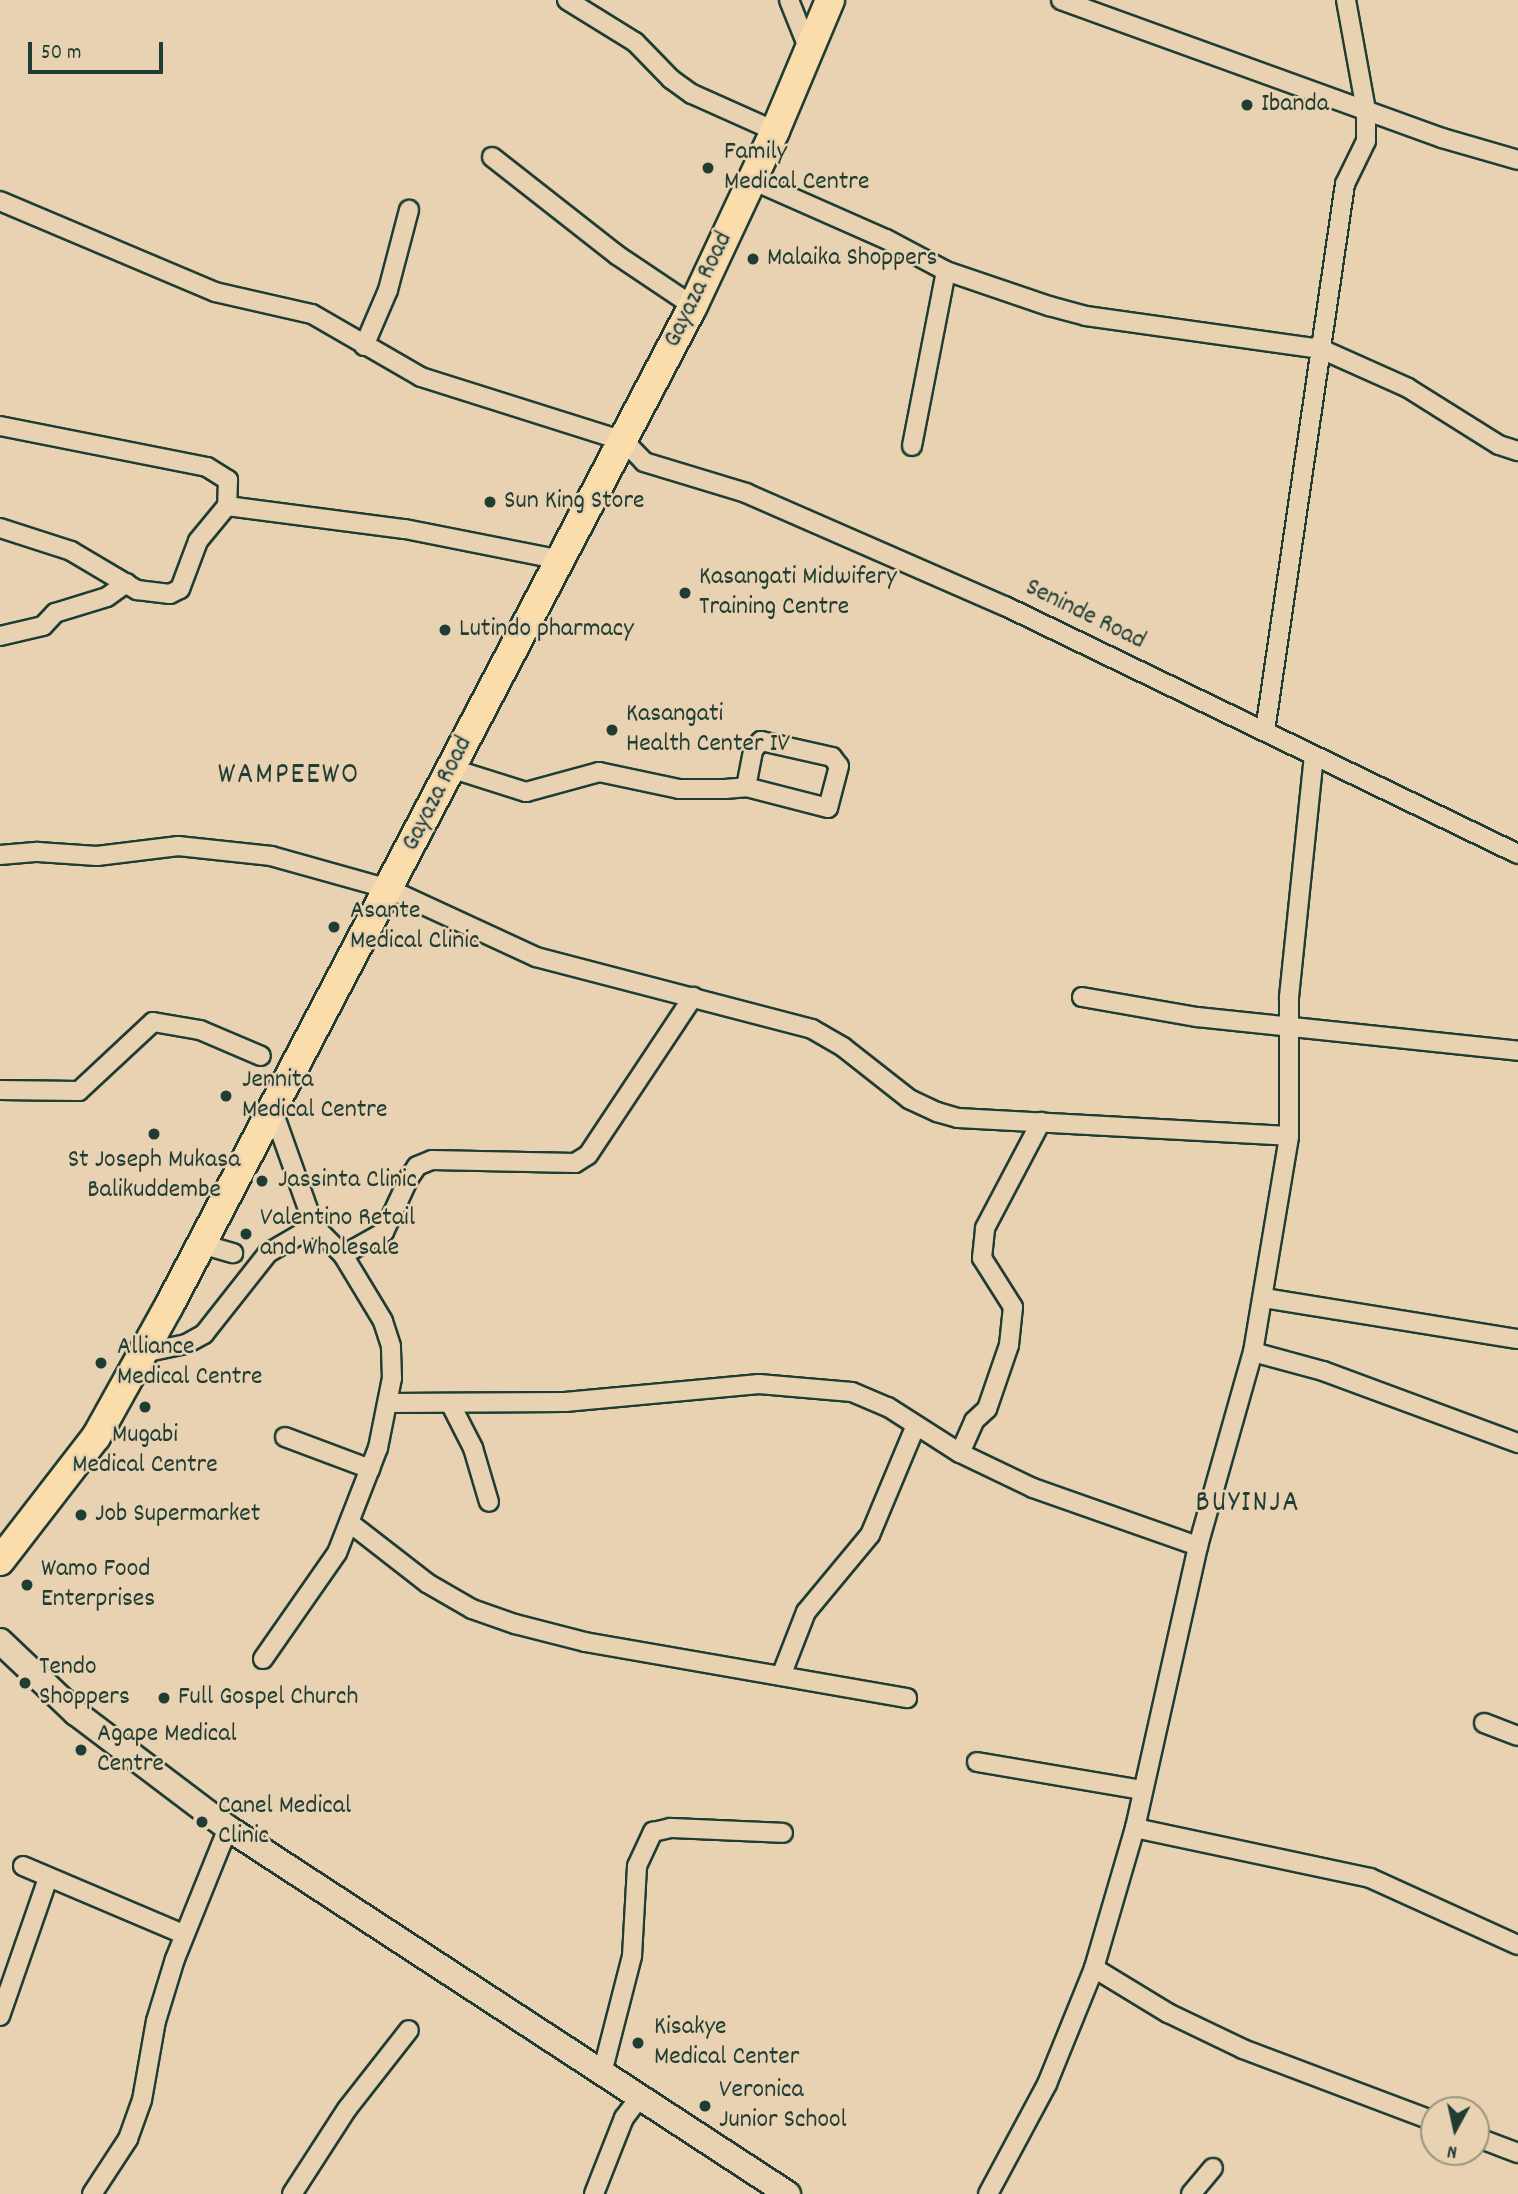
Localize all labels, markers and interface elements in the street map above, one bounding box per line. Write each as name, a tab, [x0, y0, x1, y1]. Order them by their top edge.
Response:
scale bar	[32, 28, 166, 72]
text: 50 m	[41, 39, 81, 69]
place label: Ibanda	[1261, 89, 1329, 121]
marker: Ibanda	[1239, 97, 1255, 113]
place label: Family Medical Centre	[724, 137, 869, 198]
marker: Family Medical Centre	[698, 158, 718, 178]
street label: Gayaza Road	[658, 227, 740, 353]
place label: Malaika Shoppers	[767, 243, 937, 275]
marker: Malaika Shoppers	[745, 251, 761, 267]
place label: Sun King Store	[504, 486, 644, 518]
marker: Sun King Store	[482, 494, 498, 510]
place label: Kasangati Midwifery Training Centre	[699, 562, 897, 624]
street label: Seninde Road	[1020, 573, 1150, 657]
marker: Kasangati Midwifery Training Centre	[677, 585, 693, 601]
place label: Lutindo pharmacy	[459, 614, 634, 646]
marker: Lutindo pharmacy	[437, 622, 453, 638]
place label: Kasangati Health Center IV	[626, 699, 790, 760]
marker: Kasangati Health Center IV	[604, 722, 620, 738]
street label: Gayaza Road	[396, 731, 480, 857]
district label: WAMPEEWO	[219, 759, 359, 795]
place label: Asante Medical Clinic	[350, 896, 479, 958]
marker: Asante Medical Clinic	[324, 917, 344, 937]
place label: Jennita Medical Centre	[242, 1065, 387, 1126]
marker: Jennita Medical Centre	[216, 1086, 236, 1106]
marker: St Joseph Mukasa Balikuddembe	[146, 1126, 162, 1142]
place label: St Joseph Mukasa Balikuddembe	[68, 1145, 240, 1206]
place label: Jassinta Clinic	[278, 1165, 417, 1197]
marker: Jassinta Clinic	[252, 1171, 272, 1191]
place label: Valentino Retail and Wholesale	[260, 1203, 415, 1264]
marker: Valentino Retail and Wholesale	[238, 1226, 254, 1242]
place label: Alliance Medical Centre	[117, 1332, 262, 1394]
marker: Alliance Medical Centre	[91, 1353, 111, 1373]
marker: Mugabi Medical Centre	[135, 1397, 155, 1417]
place label: Mugabi Medical Centre	[72, 1420, 218, 1482]
district label: BUYINJA	[1196, 1487, 1300, 1523]
place label: Job Supermarket	[95, 1499, 260, 1531]
marker: Job Supermarket	[73, 1507, 89, 1523]
place label: Wamo Food Enterprises	[41, 1554, 155, 1616]
marker: Wamo Food Enterprises	[19, 1577, 35, 1593]
place label: Tendo Shoppers	[39, 1652, 130, 1714]
marker: Tendo Shoppers	[17, 1675, 33, 1691]
place label: Full Gospel Church	[178, 1682, 358, 1714]
marker: Full Gospel Church	[156, 1690, 172, 1706]
place label: Agape Medical Centre	[97, 1719, 237, 1780]
marker: Agape Medical Centre	[71, 1740, 91, 1760]
place label: Canel Medical Clinic	[218, 1791, 351, 1853]
marker: Canel Medical Clinic	[192, 1812, 212, 1832]
place label: Kisakye Medical Center	[654, 2012, 799, 2074]
marker: Kisakye Medical Center	[628, 2033, 648, 2053]
place label: Veronica Junior School	[719, 2075, 847, 2136]
north arrow	[1420, 2096, 1490, 2166]
marker: Veronica Junior School	[697, 2098, 713, 2114]
text: N	[1446, 2136, 1459, 2164]

